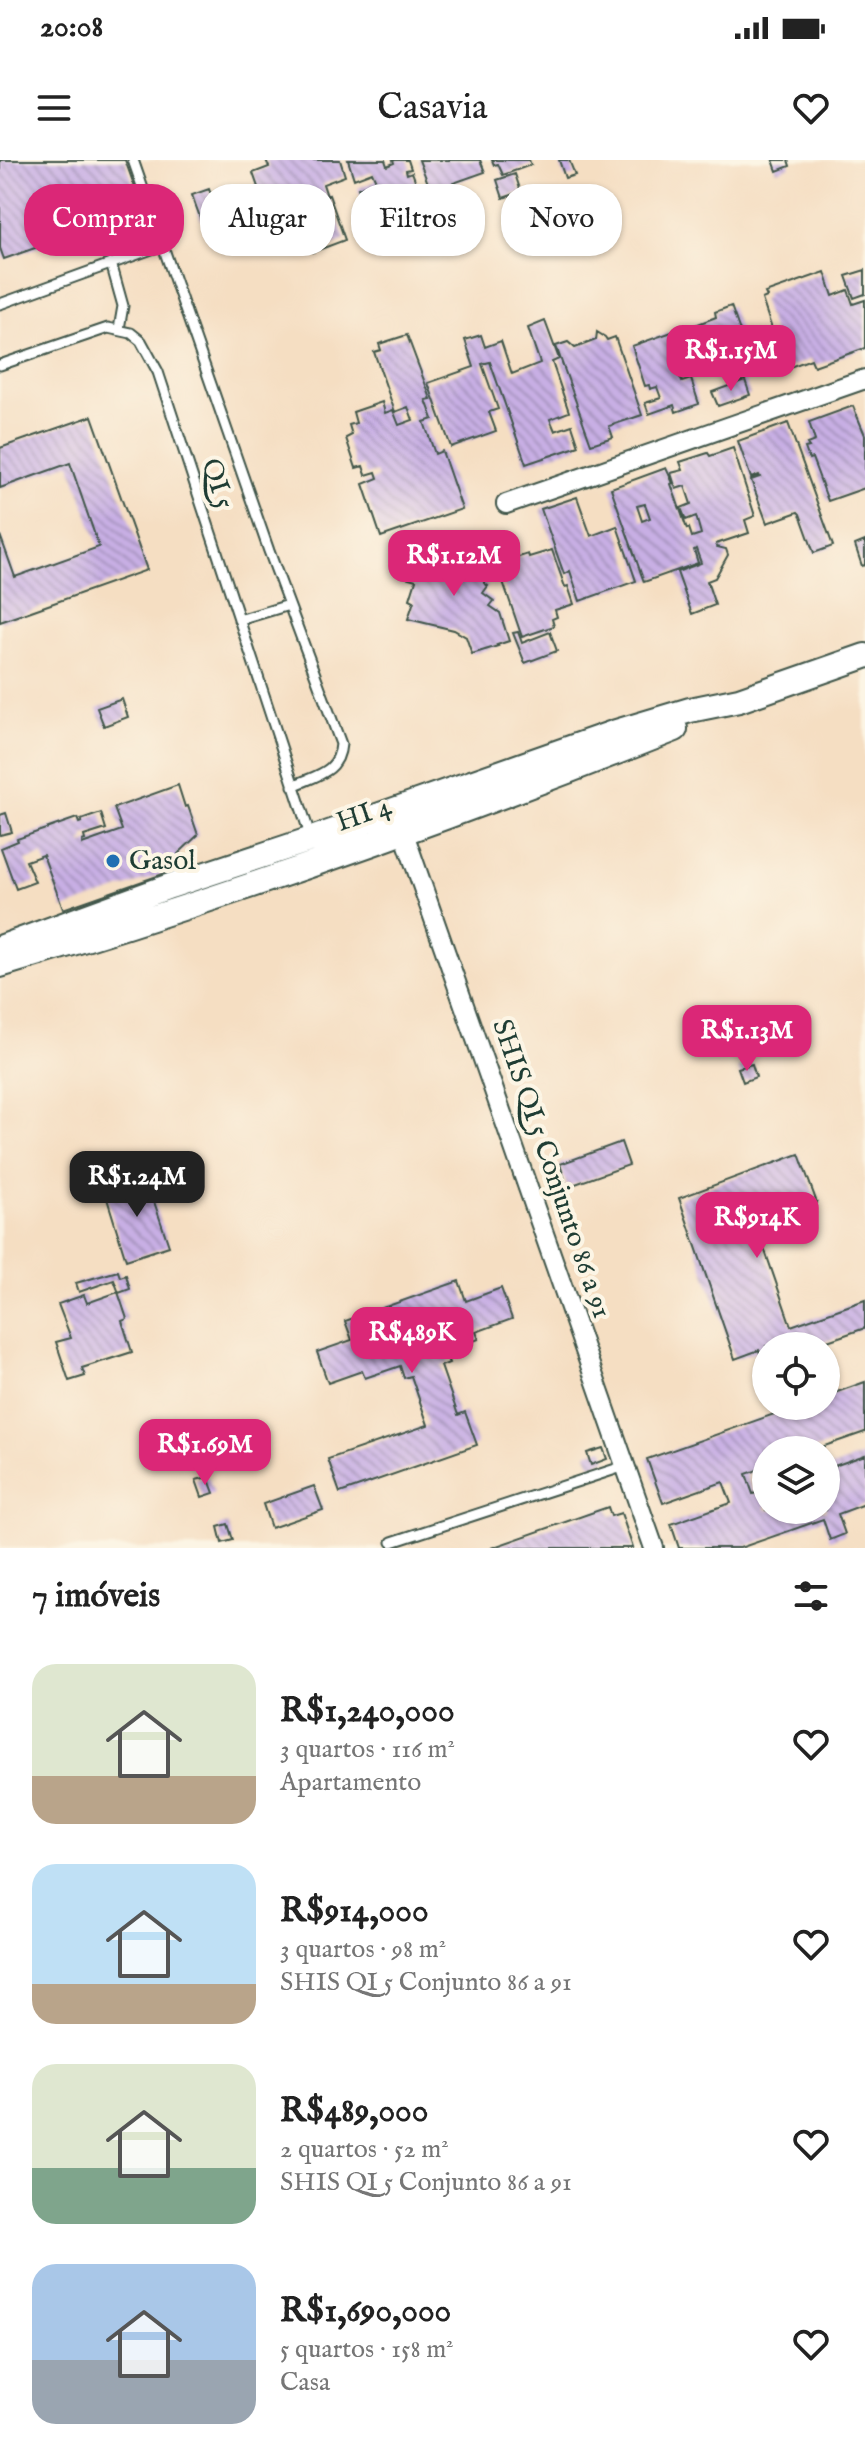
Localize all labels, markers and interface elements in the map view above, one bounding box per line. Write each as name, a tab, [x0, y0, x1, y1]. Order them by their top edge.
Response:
text: 20:08	[40, 9, 103, 47]
text: Casavia	[377, 85, 488, 131]
icon: menu	[32, 86, 76, 130]
icon: heart	[789, 86, 833, 130]
chip: Comprar	[24, 184, 184, 256]
chip: Alugar	[200, 184, 335, 256]
chip: Filtros	[351, 184, 485, 256]
chip: Novo	[501, 184, 622, 256]
pin: R$1.15M	[657, 325, 805, 393]
text: R$1.15M	[685, 334, 777, 367]
street label: QI 5	[192, 454, 242, 514]
pin: R$1.12M	[380, 530, 528, 598]
text: R$1.12M	[406, 539, 502, 572]
street label: HI 4	[332, 789, 396, 841]
place label: Gasol	[129, 844, 196, 879]
marker: Gasol	[104, 852, 122, 870]
pin: R$1.13M	[673, 1005, 821, 1073]
text: R$1.13M	[700, 1014, 794, 1047]
street label: SHIS QI 5 Conjunto 86 a 91	[483, 1015, 619, 1323]
pin: R$1.24M	[63, 1151, 211, 1219]
text: R$1.24M	[88, 1160, 186, 1193]
pin: R$914K	[692, 1192, 822, 1260]
text: R$914K	[714, 1201, 800, 1234]
pin: R$489K	[347, 1307, 477, 1375]
text: R$489K	[368, 1316, 456, 1349]
map controls	[752, 1332, 840, 1524]
button: locate	[752, 1332, 840, 1420]
pin: R$1.69M	[131, 1419, 279, 1487]
text: R$1.69M	[157, 1428, 253, 1461]
button: layers	[752, 1436, 840, 1524]
icon: filters	[789, 1574, 833, 1618]
text: 7 imóveis	[32, 1575, 160, 1618]
text: R$1,240,000	[280, 1690, 455, 1733]
icon: home	[96, 1696, 192, 1792]
icon: heart	[789, 1722, 833, 1766]
text: 3 quartos · 116 m²	[280, 1733, 455, 1766]
text: Apartamento	[280, 1766, 421, 1799]
text: R$914,000	[280, 1890, 429, 1933]
icon: home	[96, 1896, 192, 1992]
icon: heart	[789, 1922, 833, 1966]
text: 3 quartos · 98 m²	[280, 1933, 446, 1966]
text: SHIS QI 5 Conjunto 86 a 91	[280, 1966, 572, 1999]
text: R$489,000	[280, 2090, 429, 2133]
icon: home	[96, 2096, 192, 2192]
icon: heart	[789, 2122, 833, 2166]
text: 2 quartos · 52 m²	[280, 2133, 449, 2166]
text: SHIS QI 5 Conjunto 86 a 91	[280, 2166, 572, 2199]
text: R$1,690,000	[280, 2290, 451, 2333]
icon: home	[96, 2296, 192, 2392]
icon: heart	[789, 2322, 833, 2366]
text: 5 quartos · 158 m²	[280, 2333, 454, 2366]
text: Casa	[280, 2366, 330, 2399]

